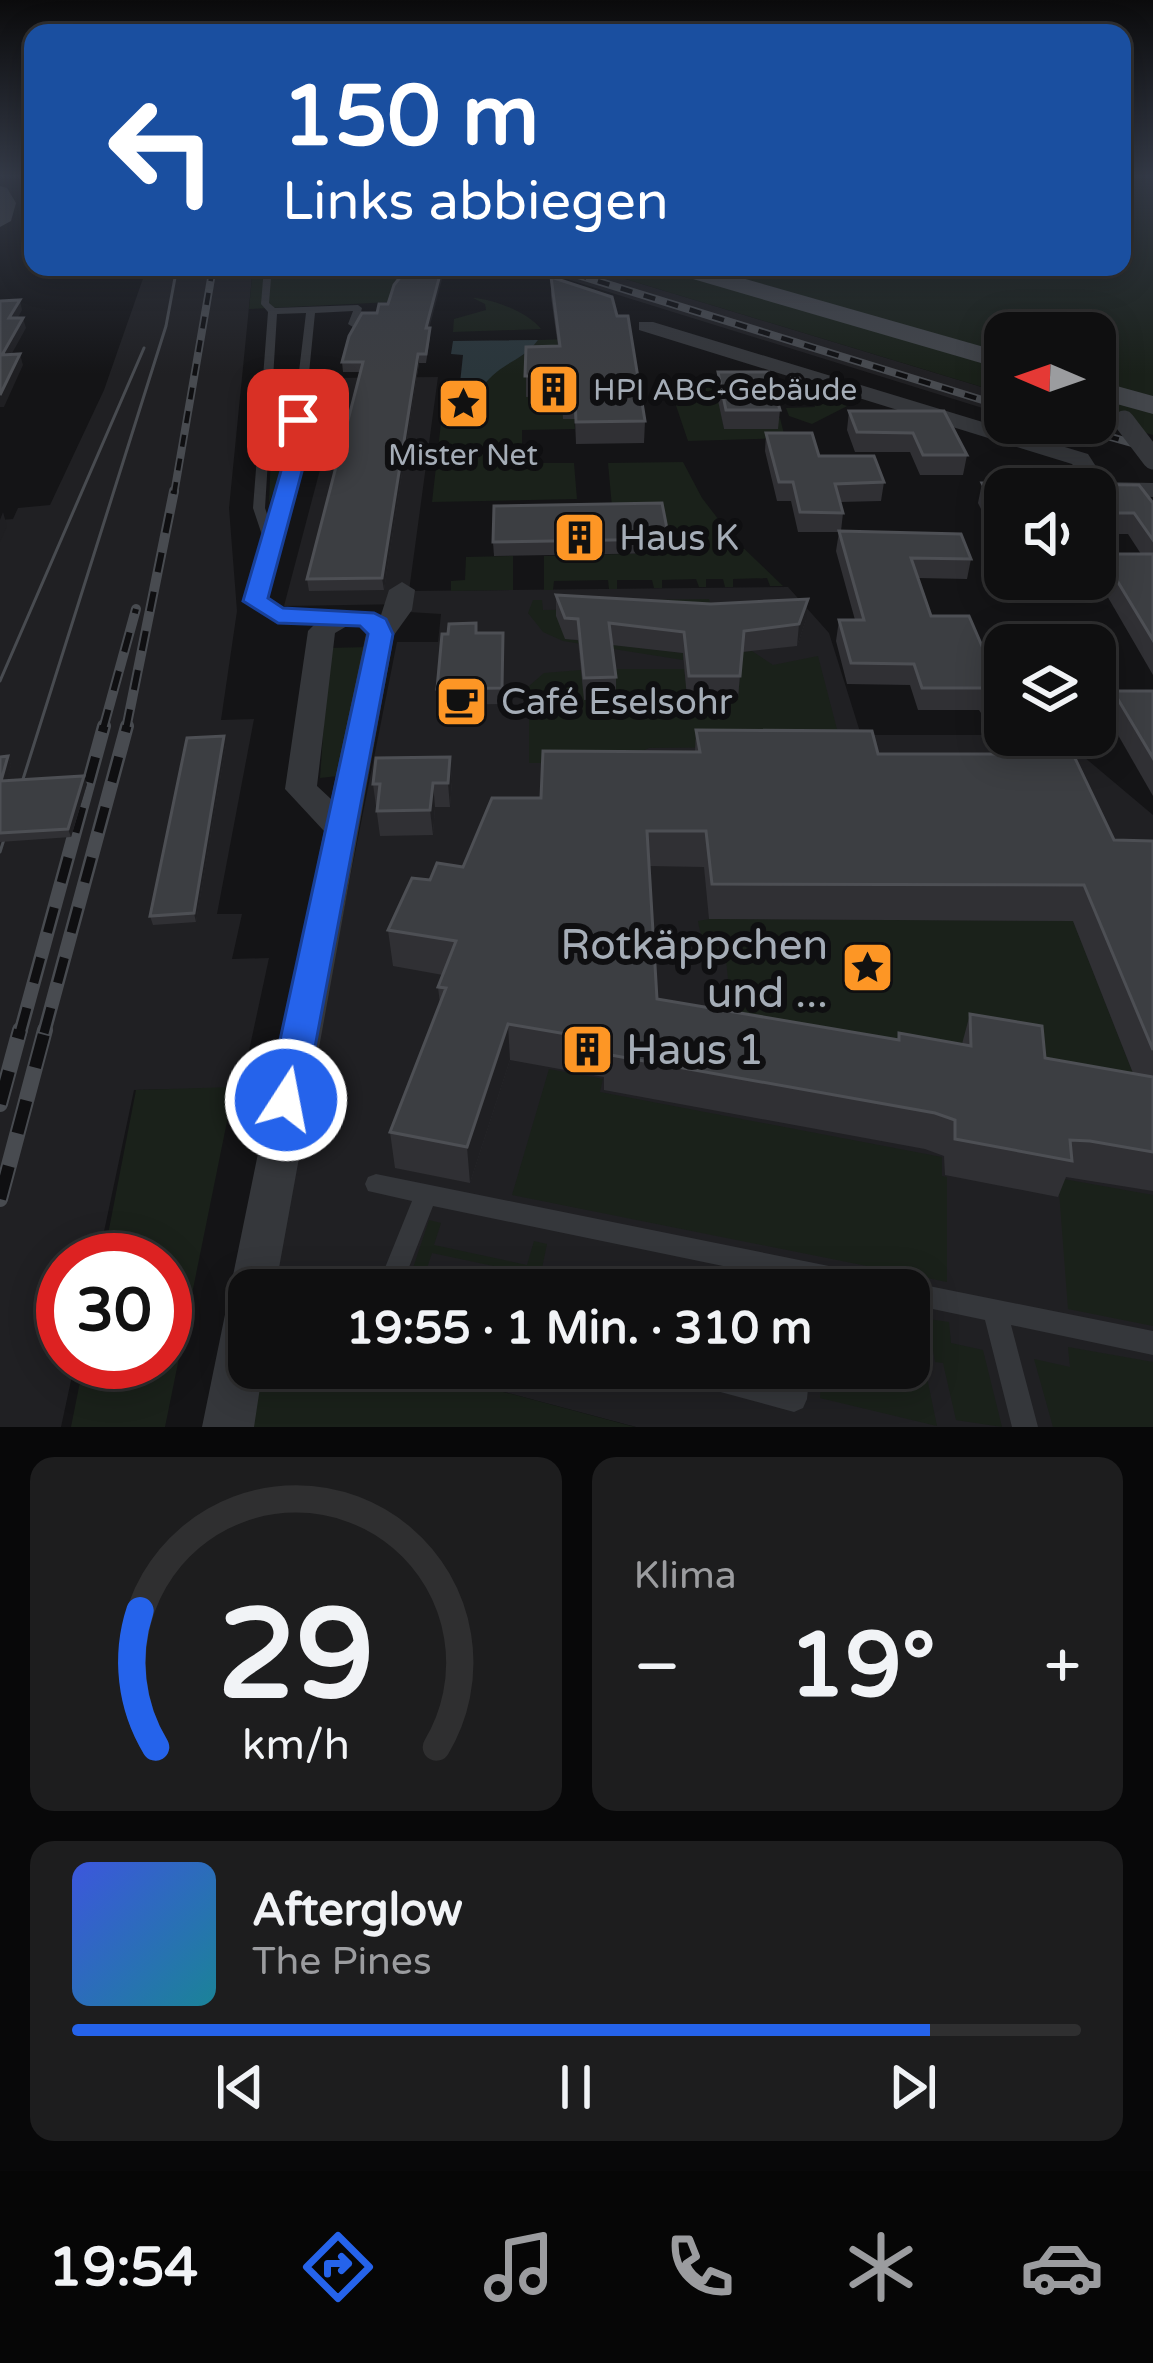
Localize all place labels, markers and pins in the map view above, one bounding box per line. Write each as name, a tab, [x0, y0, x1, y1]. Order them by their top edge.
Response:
building icon: HPI ABC-Gebäude	[526, 362, 582, 418]
pin	[247, 369, 349, 471]
place label: HPI ABC-Gebäude	[593, 372, 857, 409]
place icon: Mister Net	[435, 375, 491, 431]
place label: Mister Net	[388, 437, 538, 474]
building icon: Haus K	[552, 509, 608, 565]
place label: Haus K	[619, 517, 739, 560]
cafe icon: Café Eselsohr	[434, 673, 490, 729]
place label: Café Eselsohr	[501, 681, 733, 724]
place label: Rotkäppchen und ...	[560, 920, 828, 1019]
place icon: Rotkäppchen und ...	[839, 940, 895, 996]
building icon: Haus 1	[559, 1021, 615, 1077]
place label: Haus 1	[626, 1025, 764, 1076]

